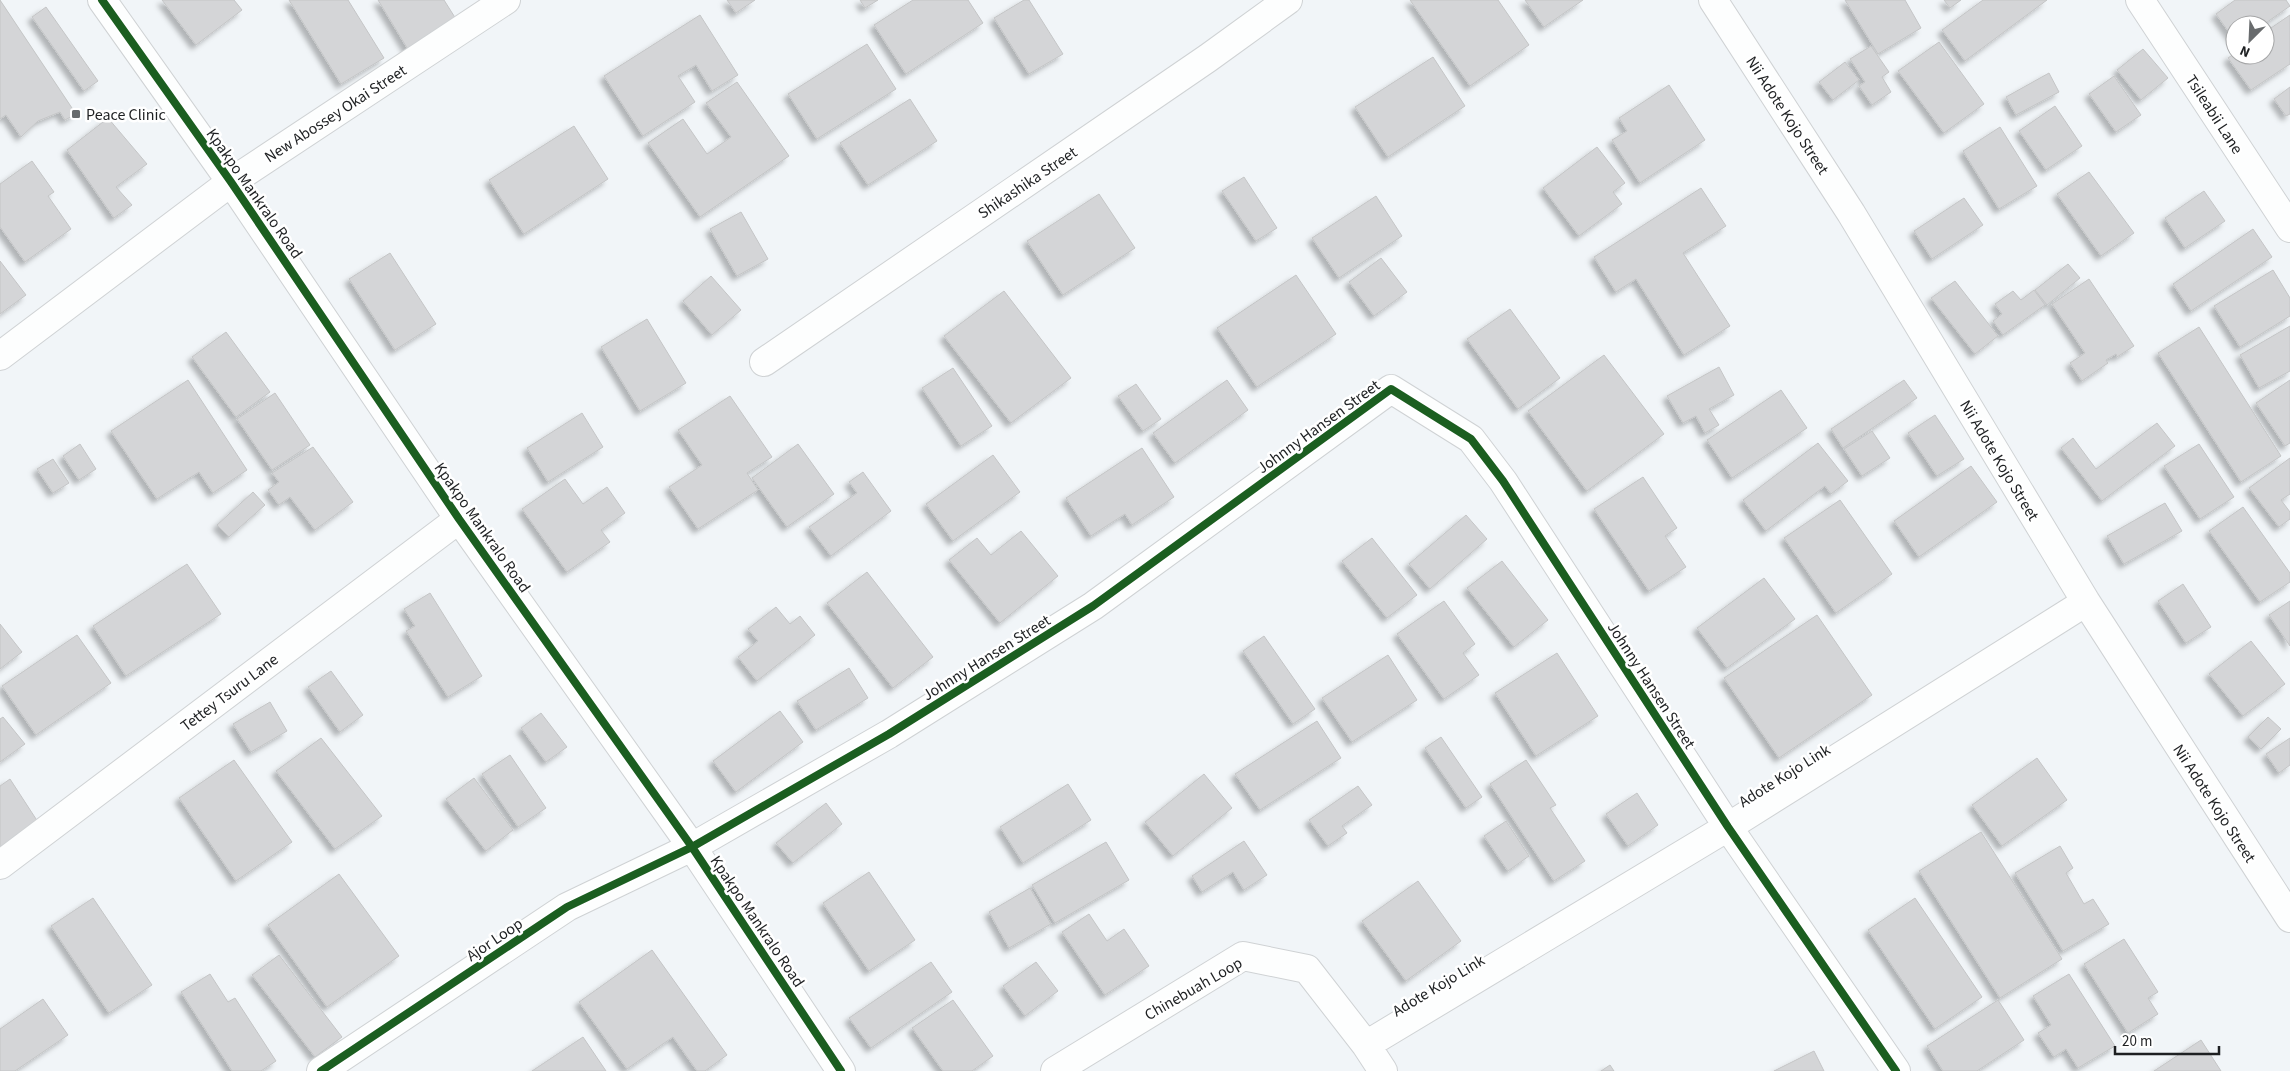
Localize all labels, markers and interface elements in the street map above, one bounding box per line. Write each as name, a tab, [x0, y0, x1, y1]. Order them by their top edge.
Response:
north arrow	[2225, 15, 2275, 65]
text: N	[2237, 40, 2253, 62]
street label: Nii Adote Kojo Street	[1741, 52, 1834, 180]
street label: New Abossey Okai Street	[260, 59, 411, 168]
street label: Tsileabii Lane	[2180, 71, 2248, 159]
place label: Peace Clinic	[86, 104, 166, 126]
marker: Peace Clinic	[70, 108, 82, 120]
street label: Kpakpo Mankralo Road	[201, 124, 308, 263]
street label: Shikashika Street	[974, 141, 1082, 224]
street label: Johnny Hansen Street	[1253, 374, 1385, 479]
street label: Nii Adote Kojo Street	[1954, 396, 2044, 526]
street label: Kpakpo Mankralo Road	[429, 458, 536, 597]
street label: Johnny Hansen Street	[918, 609, 1055, 706]
street label: Johnny Hansen Street	[1602, 618, 1701, 754]
street label: Tettey Tsuru Lane	[176, 649, 283, 737]
street label: Adote Kojo Link	[1734, 739, 1835, 813]
street label: Nii Adote Kojo Street	[2168, 740, 2261, 868]
street label: Kpakpo Mankralo Road	[705, 851, 810, 992]
street label: Ajor Loop	[462, 913, 527, 967]
street label: Adote Kojo Link	[1388, 950, 1489, 1022]
street label: Chinebuah Loop	[1140, 952, 1247, 1026]
scale bar	[2115, 1024, 2219, 1056]
text: 20 m	[2122, 1031, 2152, 1052]

